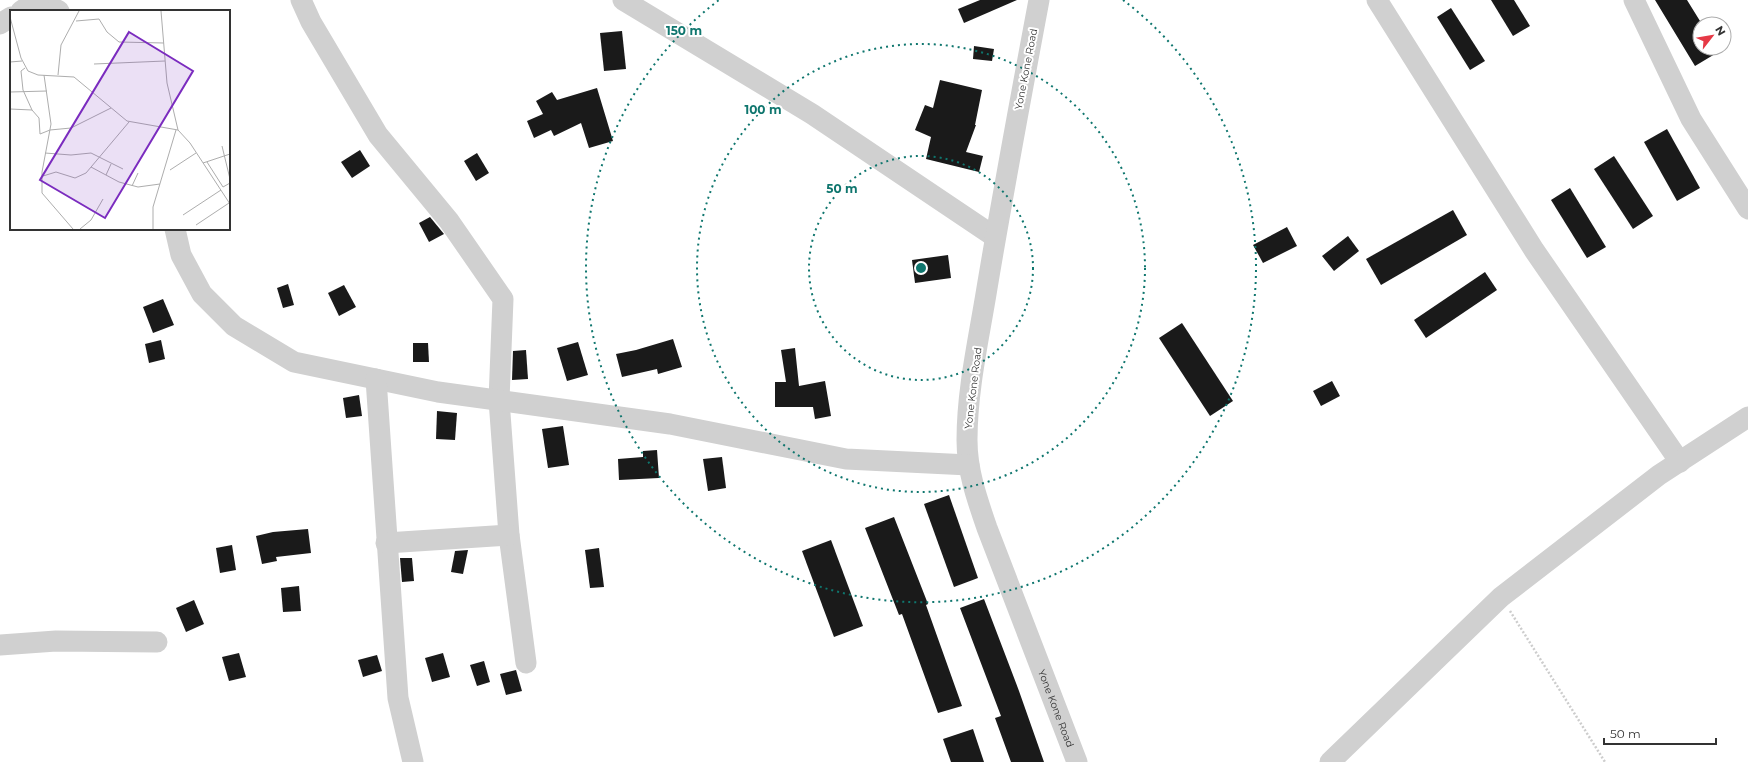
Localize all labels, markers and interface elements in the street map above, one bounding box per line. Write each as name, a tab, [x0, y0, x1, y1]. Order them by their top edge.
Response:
inset map	[10, 10, 230, 230]
north arrow	[1692, 16, 1732, 56]
text: 150 m	[666, 23, 702, 38]
text: N	[1712, 23, 1729, 38]
street label: Yone Kone Road	[1012, 27, 1040, 111]
text: 100 m	[745, 102, 781, 117]
text: 50 m	[826, 181, 858, 196]
centre of rings	[914, 261, 928, 275]
street label: Yone Kone Road	[962, 346, 984, 430]
street label: Yone Kone Road	[1036, 668, 1077, 749]
scale bar	[1604, 720, 1716, 746]
text: 50 m	[1610, 726, 1641, 741]

